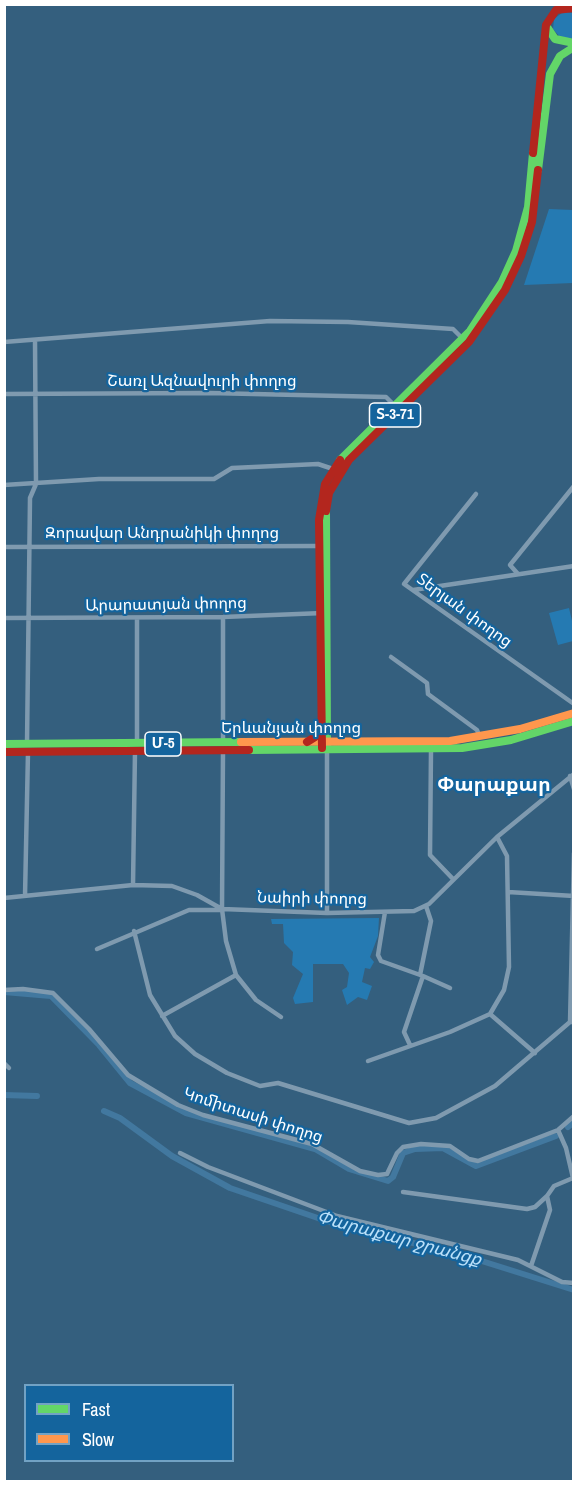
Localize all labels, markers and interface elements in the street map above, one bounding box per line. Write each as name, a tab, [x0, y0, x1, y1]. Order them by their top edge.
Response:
street label: Շառլ Ազնավուրի փողոց	[107, 372, 297, 392]
road number: Տ-3-71	[370, 403, 420, 427]
street label: Զորավար Անդրանիկի փողոց	[45, 524, 279, 544]
street label: Տերյան փողոց	[413, 570, 515, 652]
street label: Արարատյան փողոց	[85, 594, 247, 616]
street label: Երևանյան փողոց	[221, 719, 361, 739]
road number: Մ-5	[145, 732, 181, 756]
district label: Փարաքար	[437, 774, 551, 798]
street label: Նաիրի փողոց	[257, 888, 367, 910]
street label: Կոմիտասի փողոց	[181, 1084, 325, 1148]
water label: Փարաքար ջրանցք	[314, 1207, 484, 1271]
legend	[24, 1384, 234, 1462]
text: Fast	[82, 1397, 110, 1422]
text: Slow	[82, 1427, 114, 1452]

